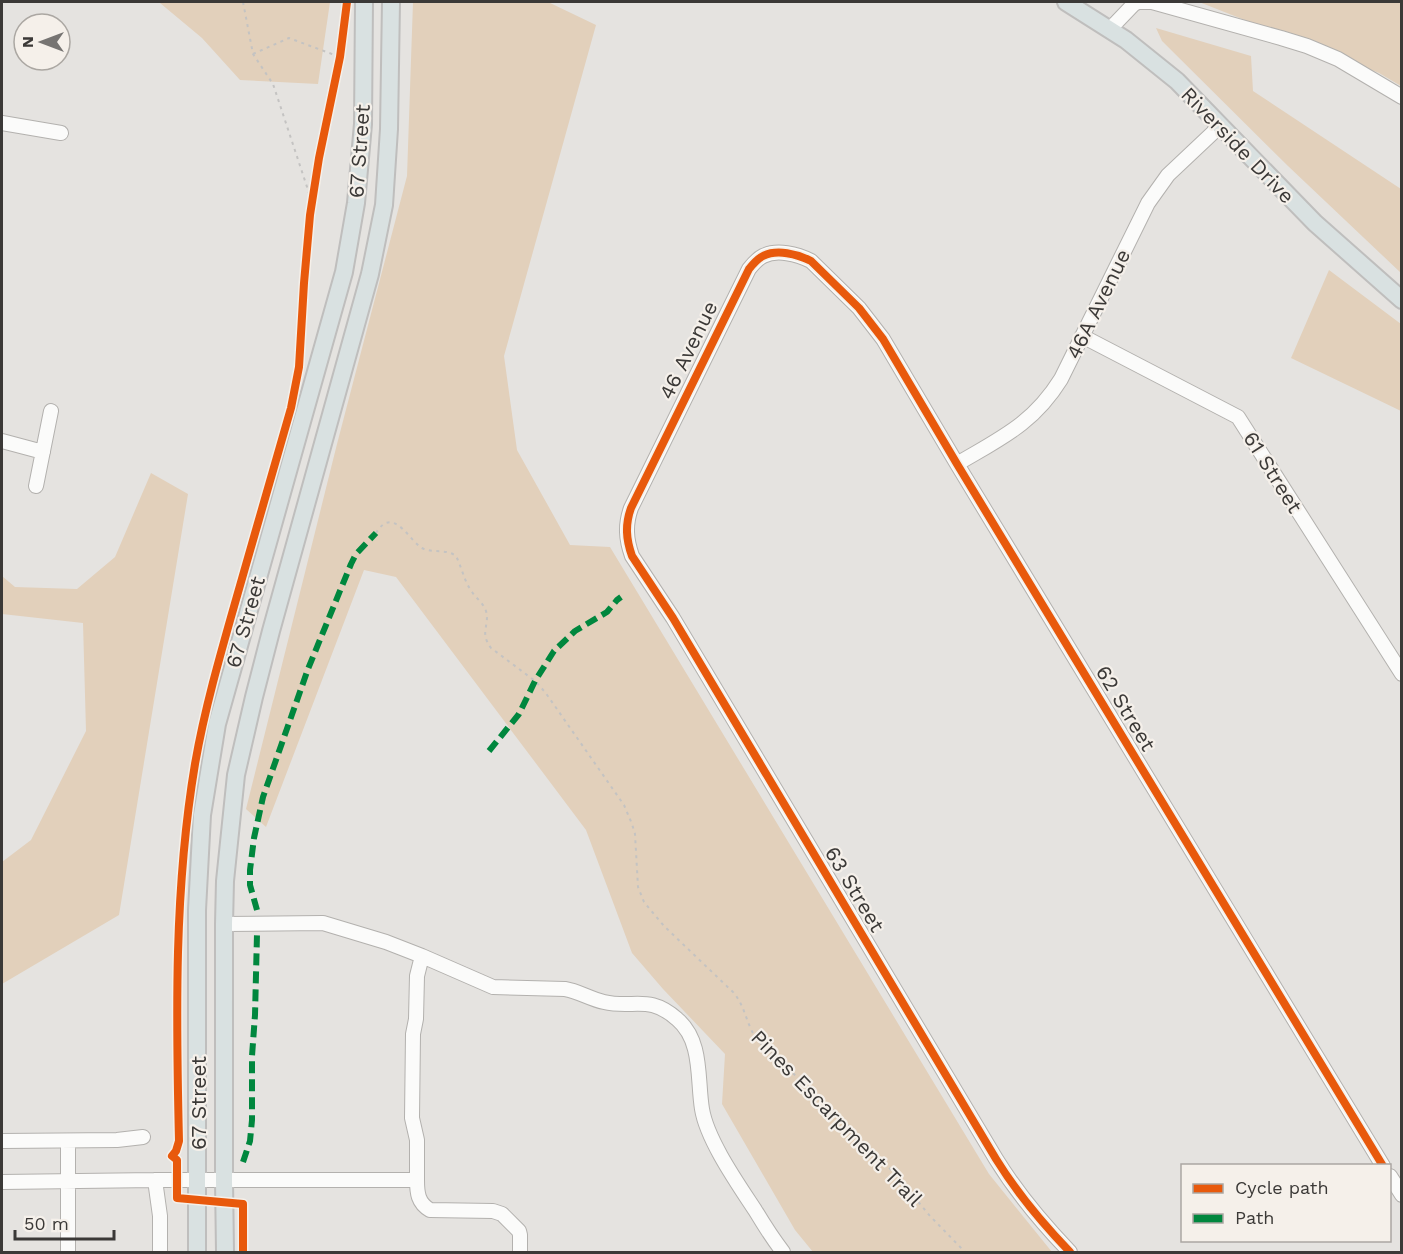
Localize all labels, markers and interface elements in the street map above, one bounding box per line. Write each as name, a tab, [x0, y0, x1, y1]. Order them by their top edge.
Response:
north arrow	[12, 12, 72, 72]
text: N	[18, 36, 37, 48]
street label: Riverside Drive	[1176, 82, 1300, 208]
street label: 67 Street	[343, 103, 375, 199]
street label: 46A Avenue	[1061, 245, 1135, 363]
street label: 46 Avenue	[653, 297, 723, 403]
street label: 61 Street	[1238, 427, 1308, 518]
street label: 67 Street	[220, 573, 270, 671]
street label: 62 Street	[1091, 661, 1161, 755]
street label: 63 Street	[820, 842, 890, 936]
street label: Pines Escarpment Trail	[746, 1025, 928, 1212]
street label: 67 Street	[186, 1056, 211, 1150]
legend	[1181, 1164, 1391, 1242]
text: Cycle path	[1235, 1177, 1329, 1198]
scale bar	[15, 1203, 114, 1241]
text: Path	[1235, 1207, 1275, 1228]
text: 50 m	[24, 1213, 69, 1234]

